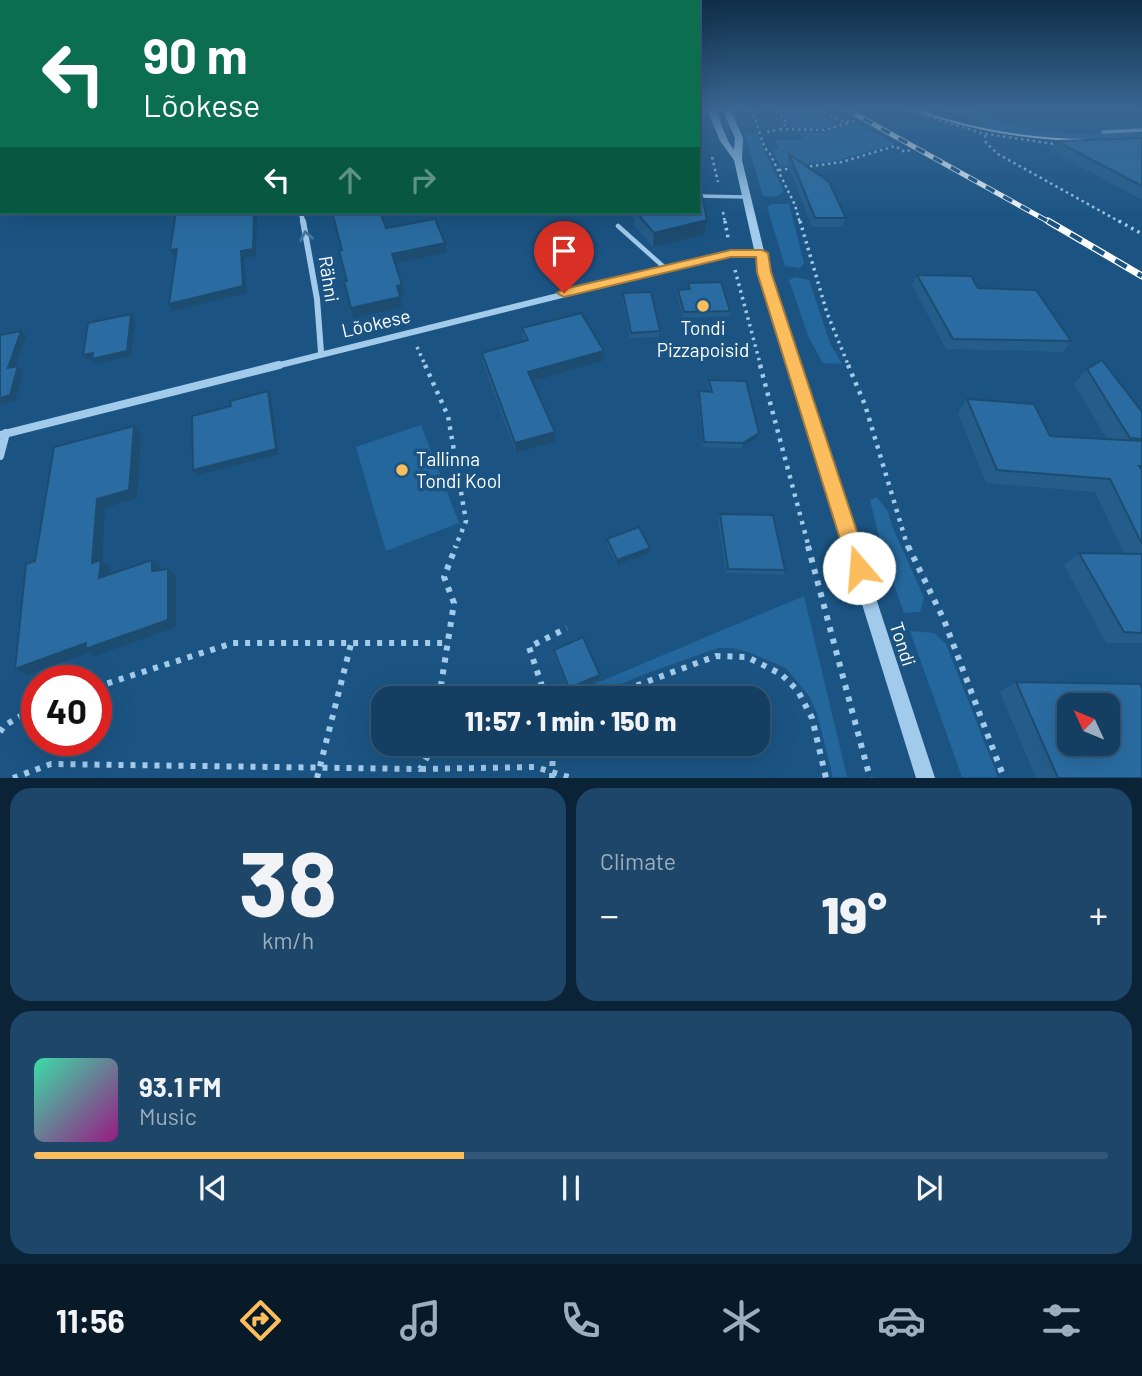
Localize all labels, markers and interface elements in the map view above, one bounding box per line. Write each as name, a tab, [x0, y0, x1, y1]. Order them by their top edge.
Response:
text: 90 m	[143, 25, 248, 84]
icon: left	[28, 28, 119, 119]
text: Lõokese	[143, 85, 260, 123]
icon: left	[258, 161, 296, 199]
icon: ahead	[331, 161, 369, 199]
icon: right	[404, 161, 442, 199]
pin	[534, 221, 594, 293]
one-way arrow	[299, 230, 314, 242]
icon: arrive	[545, 232, 583, 270]
street label: Rähni	[314, 254, 345, 304]
marker: Tondi Pizzapoisid	[695, 298, 711, 314]
street label: Lõokese	[339, 303, 412, 342]
place label: Tondi Pizzapoisid	[657, 316, 749, 361]
place label: Tallinna Tondi Kool	[416, 447, 501, 492]
marker: Tallinna Tondi Kool	[394, 462, 410, 478]
position arrow	[822, 531, 896, 605]
street label: Tondi	[886, 619, 921, 669]
speed limit sign: 40	[21, 665, 112, 756]
north arrow	[1057, 693, 1120, 756]
map controls	[1057, 693, 1120, 756]
text: 11:57 · 1 min · 150 m	[465, 705, 676, 736]
text: 38	[239, 826, 337, 935]
text: Climate	[600, 847, 676, 875]
text: 19°	[821, 882, 887, 944]
text: −	[600, 891, 619, 937]
text: +	[1089, 891, 1108, 937]
text: km/h	[262, 926, 314, 954]
text: 93.1 FM	[139, 1071, 221, 1102]
text: Music	[139, 1102, 197, 1130]
icon: previous	[194, 1169, 232, 1207]
icon: pause	[552, 1169, 590, 1207]
icon: next	[910, 1169, 948, 1207]
icon: directions	[236, 1296, 285, 1345]
icon: music	[396, 1296, 445, 1345]
icon: phone	[556, 1296, 605, 1345]
icon: climate	[717, 1296, 766, 1345]
icon: car	[877, 1296, 926, 1345]
icon: filters	[1037, 1296, 1086, 1345]
text: 11:56	[56, 1301, 125, 1339]

